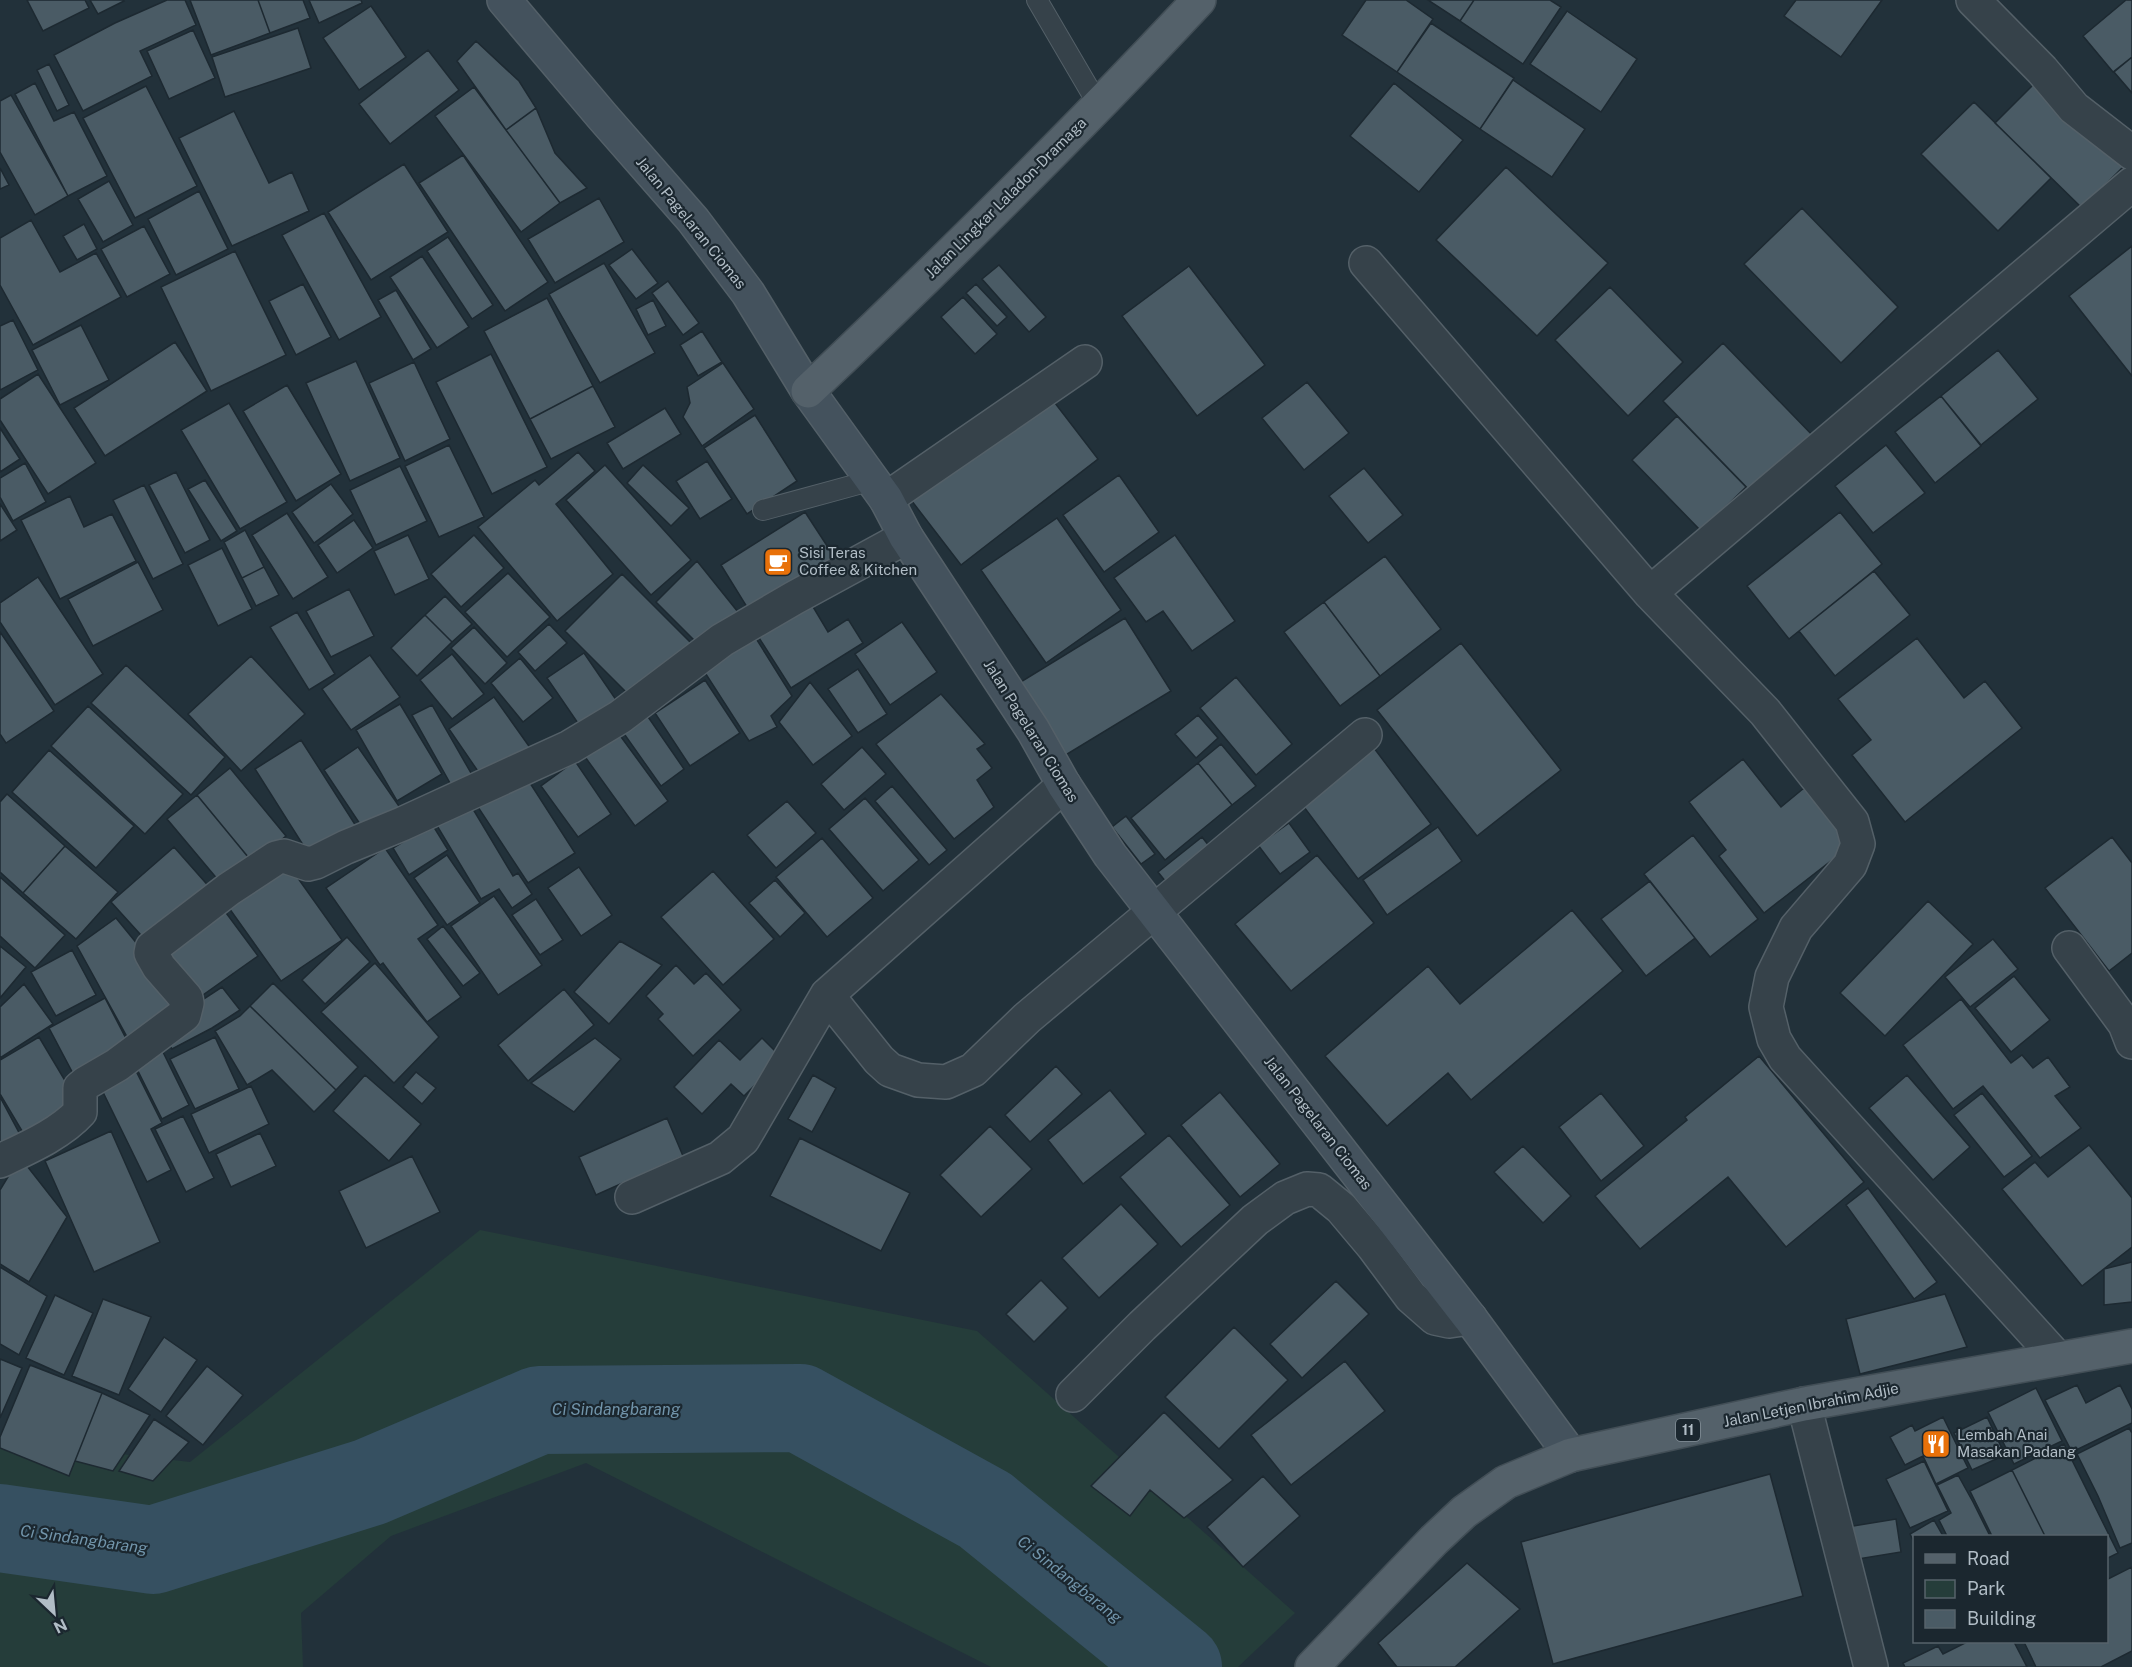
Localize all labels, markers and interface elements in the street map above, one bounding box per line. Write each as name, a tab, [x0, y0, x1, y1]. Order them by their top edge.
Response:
street label: Jalan Lingkar Laladon-Dramaga	[922, 114, 1089, 281]
street label: Jalan Pagelaran Ciomas	[633, 153, 750, 292]
place label: Sisi Teras Coffee & Kitchen	[799, 544, 917, 578]
cafe icon: Sisi Teras Coffee & Kitchen	[762, 546, 794, 578]
street label: Jalan Pagelaran Ciomas	[981, 656, 1082, 805]
street label: Jalan Pagelaran Ciomas	[1261, 1053, 1376, 1193]
street label: Jalan Letjen Ibrahim Adjie	[1722, 1379, 1900, 1430]
water label: Ci Sindangbarang	[552, 1400, 681, 1419]
road number: 11	[1676, 1419, 1700, 1441]
place label: Lembah Anai Masakan Padang	[1957, 1426, 2076, 1460]
restaurant icon: Lembah Anai Masakan Padang	[1920, 1428, 1952, 1460]
water label: Ci Sindangbarang	[19, 1521, 149, 1558]
water label: Ci Sindangbarang	[1014, 1532, 1126, 1627]
legend	[1913, 1535, 2108, 1643]
text: Road	[1967, 1548, 2010, 1569]
text: Park	[1967, 1578, 2005, 1599]
north arrow	[24, 1583, 84, 1643]
text: Building	[1967, 1608, 2036, 1629]
text: N	[51, 1615, 70, 1637]

